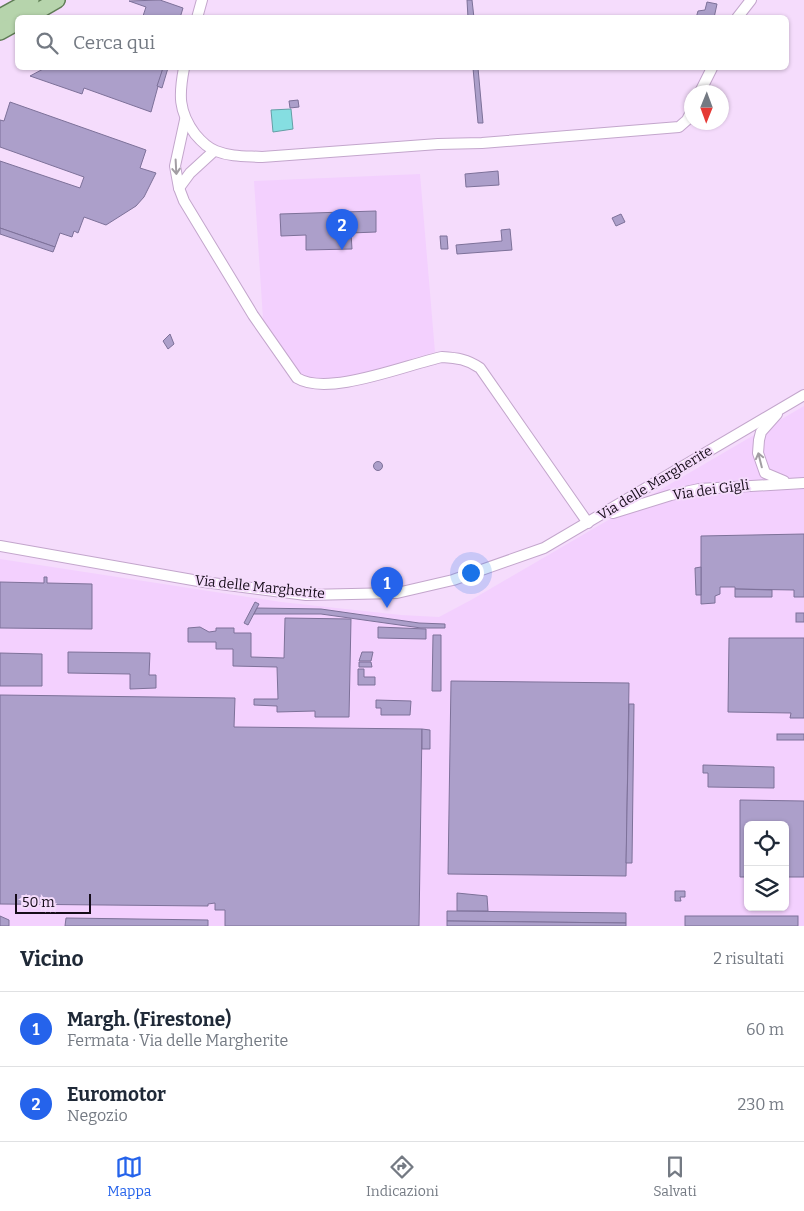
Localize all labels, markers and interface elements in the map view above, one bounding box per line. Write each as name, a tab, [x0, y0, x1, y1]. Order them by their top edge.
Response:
search box	[15, 15, 789, 70]
icon: search	[33, 29, 61, 57]
text: Cerca qui	[73, 31, 155, 54]
north arrow	[684, 85, 729, 130]
one-way arrow	[172, 159, 181, 175]
pin: 2	[326, 209, 358, 250]
street label: Via delle Margherite	[595, 442, 715, 524]
one-way arrow	[755, 452, 764, 468]
street label: Via dei Gigli	[672, 476, 750, 504]
your location	[458, 560, 484, 586]
pin: 1	[371, 567, 403, 608]
street label: Via delle Margherite	[194, 572, 326, 602]
map controls	[744, 821, 789, 911]
button: locate	[744, 821, 789, 866]
button: layers	[744, 866, 789, 911]
scale bar	[15, 891, 91, 914]
text: 50 m	[22, 894, 55, 911]
text: Vicino	[20, 946, 84, 972]
text: 2 risultati	[713, 949, 784, 968]
text: Margh. (Firestone)	[67, 1008, 231, 1031]
text: 1	[33, 1020, 39, 1039]
text: 60 m	[746, 1020, 784, 1039]
text: Fermata · Via delle Margherite	[67, 1031, 288, 1050]
text: Euromotor	[67, 1083, 166, 1106]
text: 2	[31, 1095, 41, 1114]
text: 230 m	[737, 1095, 784, 1114]
text: Negozio	[67, 1106, 128, 1125]
tab: Mappa	[107, 1153, 151, 1200]
tab: Indicazioni	[366, 1153, 439, 1200]
tab: Salvati	[653, 1153, 697, 1200]

